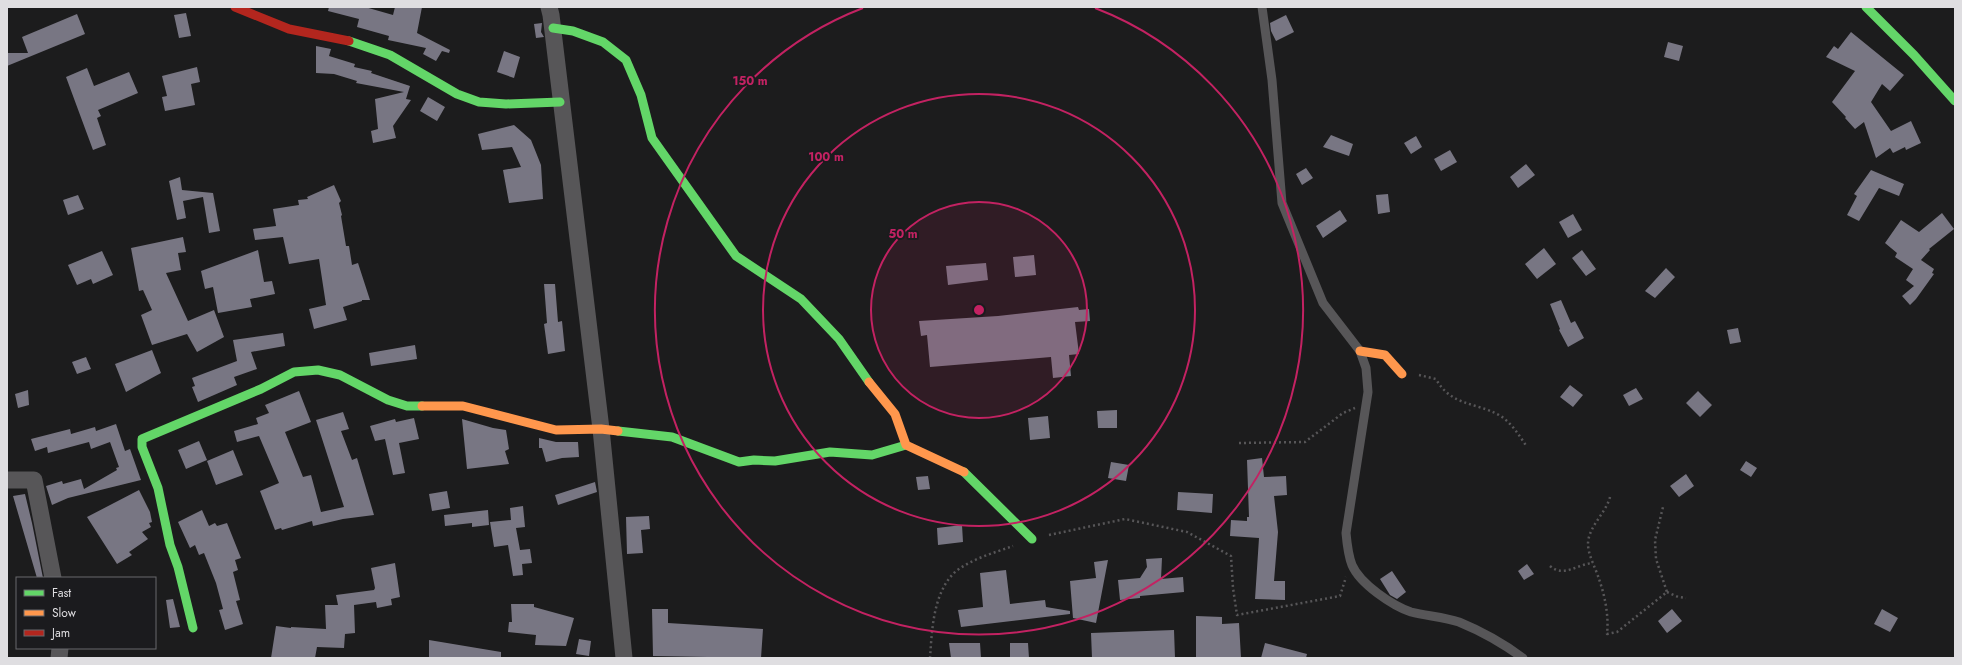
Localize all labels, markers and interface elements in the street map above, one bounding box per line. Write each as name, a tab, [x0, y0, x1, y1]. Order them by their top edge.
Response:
text: 150 m	[732, 72, 768, 90]
text: 100 m	[808, 148, 844, 166]
text: 50 m	[888, 225, 918, 243]
centre of rings	[972, 303, 986, 317]
legend	[16, 577, 156, 649]
text: Fast	[52, 584, 71, 602]
text: Slow	[52, 604, 77, 622]
text: Jam	[50, 624, 70, 642]

